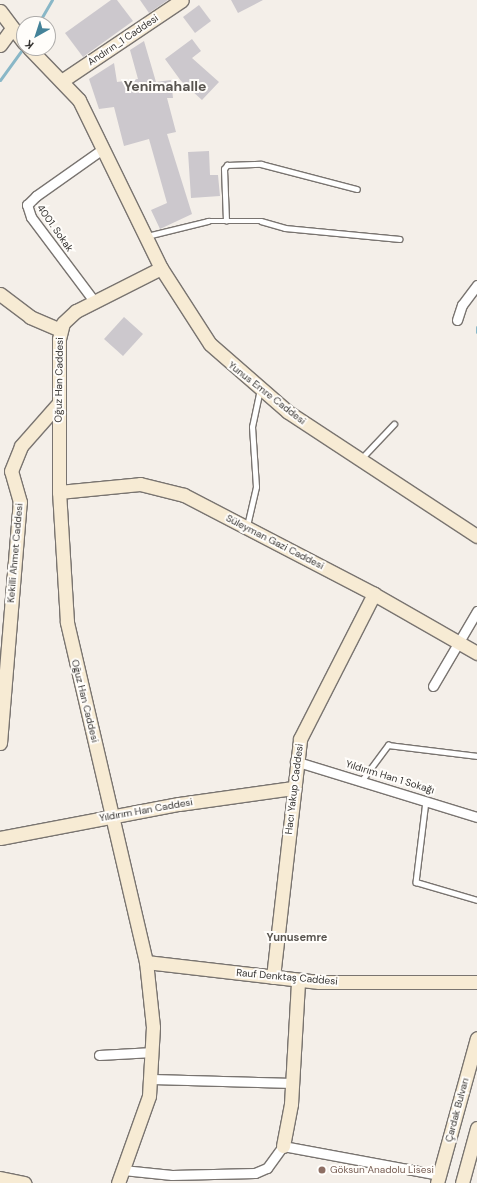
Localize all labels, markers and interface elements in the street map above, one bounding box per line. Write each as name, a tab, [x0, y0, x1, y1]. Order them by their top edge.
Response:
street label: Andırın_1 Caddesi	[85, 12, 161, 68]
north arrow	[16, 16, 56, 56]
text: K	[22, 37, 36, 52]
district label: Yenimahalle	[124, 78, 206, 94]
street label: 4001. Sokak	[34, 202, 76, 254]
street label: Oğuz Han Caddesi	[52, 337, 66, 423]
street label: Yunus Emre Caddesi	[226, 359, 308, 427]
street label: Kekilli Ahmet Caddesi	[5, 503, 25, 603]
street label: Süleyman Gazi Caddesi	[224, 512, 326, 572]
street label: Oğuz Han Caddesi	[69, 658, 101, 744]
street label: Hacı Yakup Caddesi	[282, 743, 306, 835]
street label: Yıldırım Han 1 Sokağı	[344, 758, 436, 796]
street label: Yıldırım Han Caddesi	[98, 796, 194, 824]
district label: Yunusemre	[267, 930, 327, 944]
street label: Rauf Denktaş Caddesi	[236, 967, 338, 987]
street label: Çardak Bulvarı	[443, 1077, 471, 1143]
place label: Göksun Anadolu Lisesi	[330, 1164, 434, 1176]
marker: Göksun Anadolu Lisesi	[317, 1165, 327, 1175]

